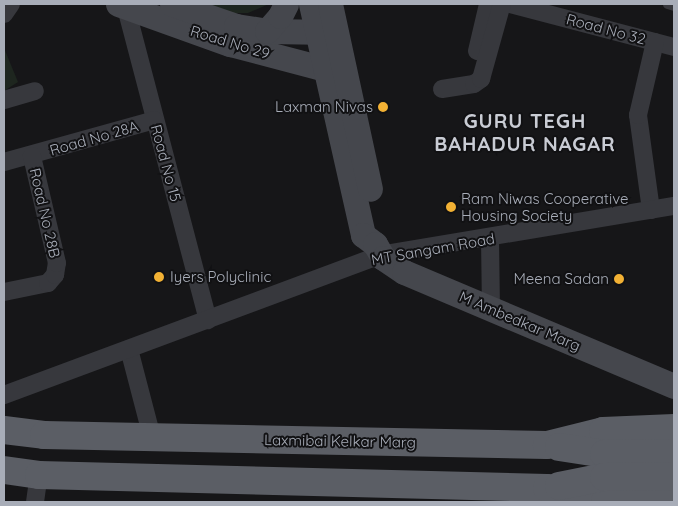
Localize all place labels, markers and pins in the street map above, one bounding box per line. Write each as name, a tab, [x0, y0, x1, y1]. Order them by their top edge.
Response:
place label: Laxman Nivas	[275, 98, 373, 116]
marker: Laxman Nivas	[377, 101, 389, 113]
place label: Ram Niwas Cooperative Housing Society	[461, 189, 628, 224]
marker: Ram Niwas Cooperative Housing Society	[445, 201, 457, 213]
place label: Iyers Polyclinic	[170, 268, 271, 286]
marker: Iyers Polyclinic	[152, 270, 166, 284]
place label: Meena Sadan	[513, 270, 609, 288]
marker: Meena Sadan	[613, 273, 625, 285]

